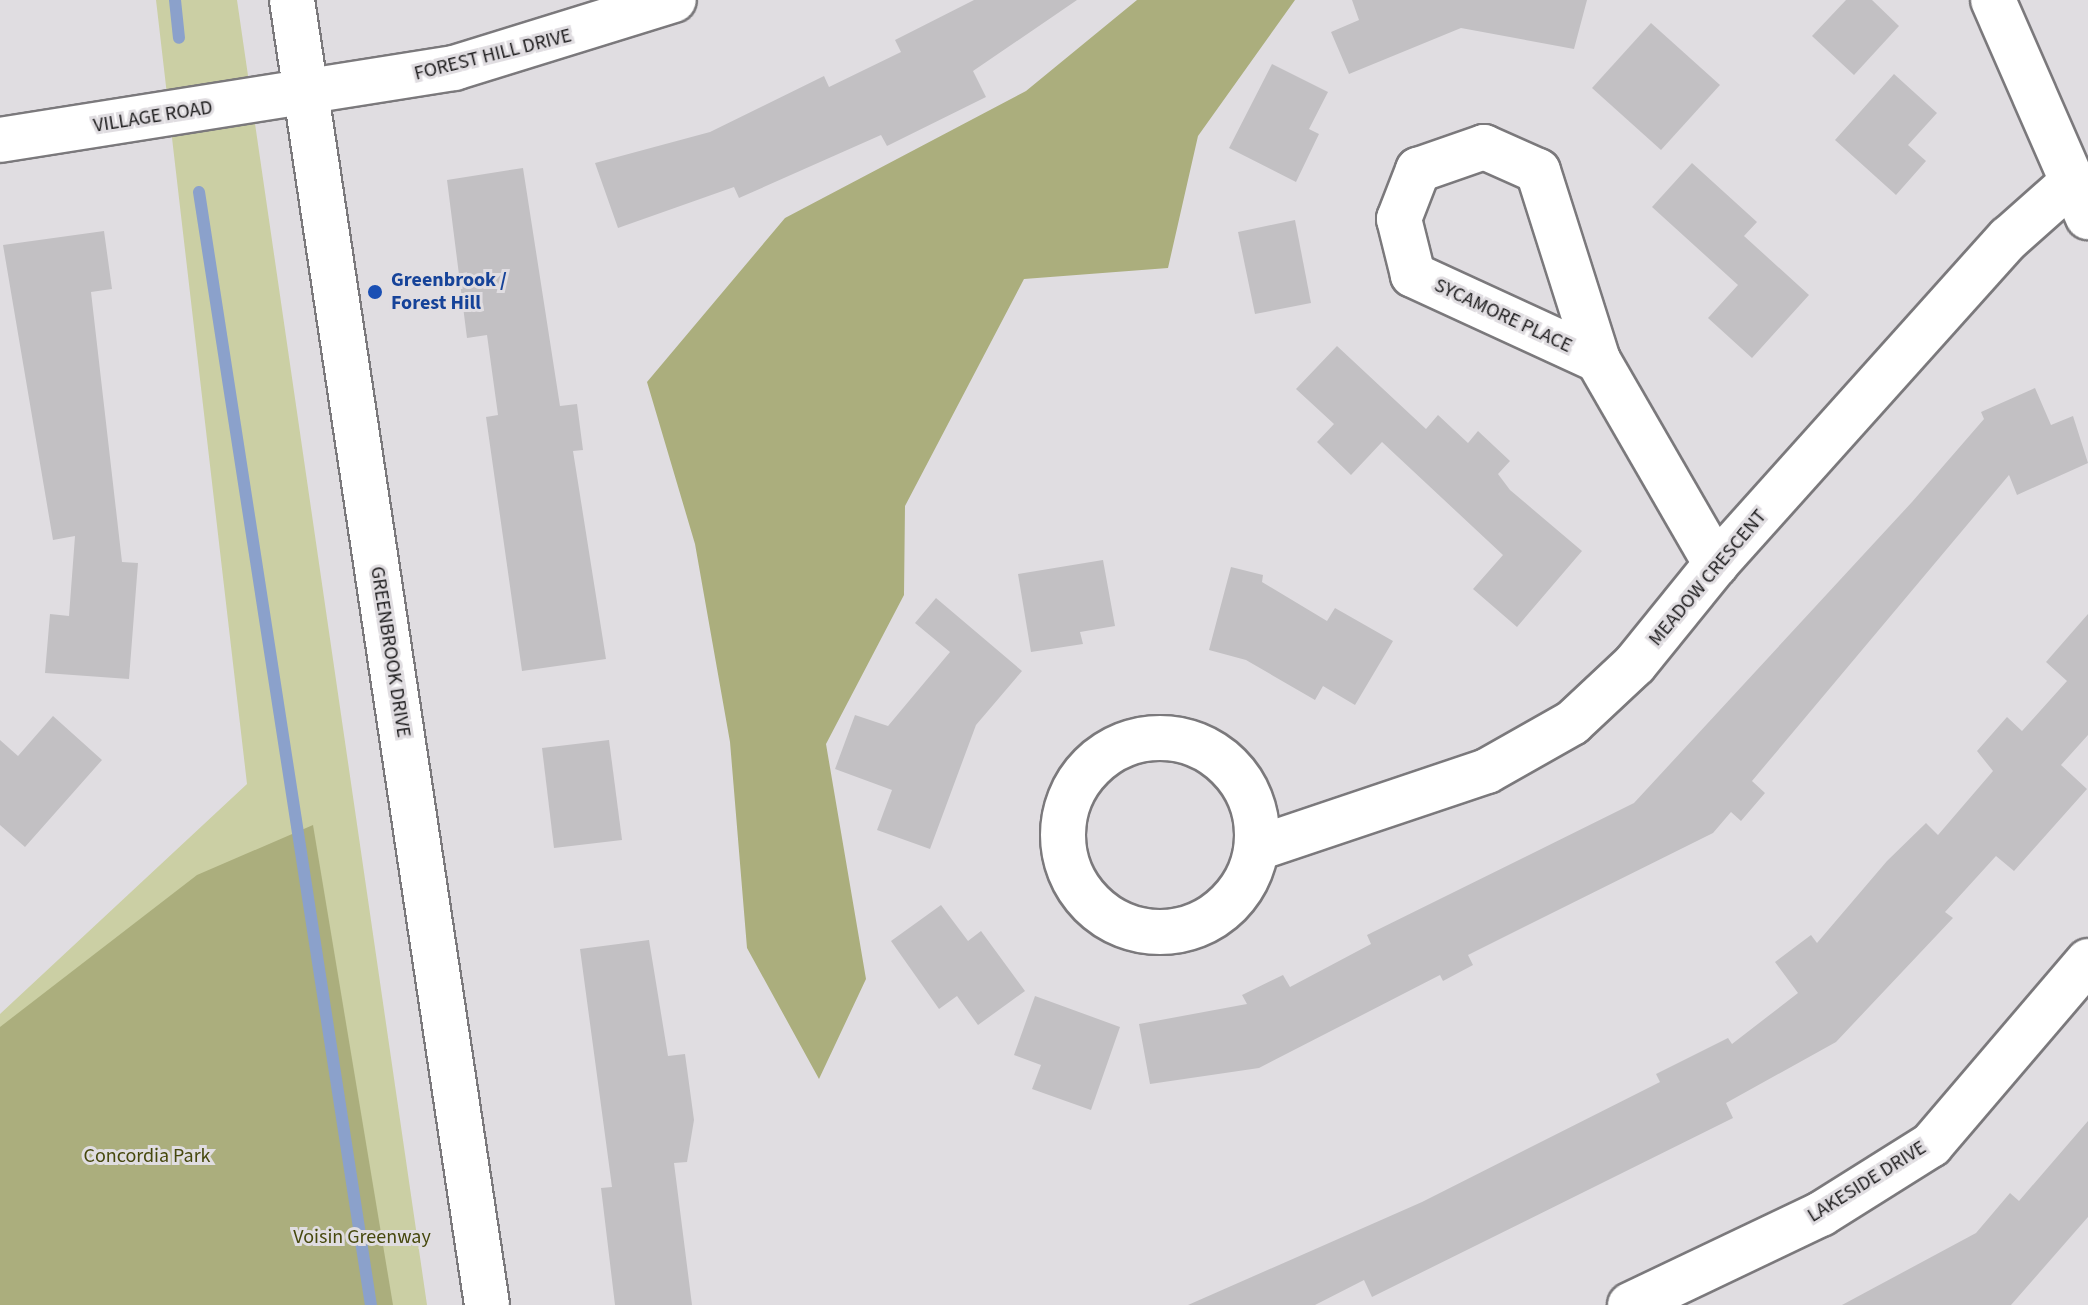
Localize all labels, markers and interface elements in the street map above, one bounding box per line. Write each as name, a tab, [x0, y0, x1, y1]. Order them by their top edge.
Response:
street label: FOREST HILL DRIVE	[412, 24, 574, 86]
street label: VILLAGE ROAD	[92, 96, 214, 138]
place label: Greenbrook / Forest Hill	[391, 268, 507, 315]
street label: SYCAMORE PLACE	[1430, 274, 1576, 358]
marker: Greenbrook / Forest Hill	[366, 283, 384, 301]
street label: MEADOW CRESCENT	[1644, 505, 1772, 651]
street label: GREENBROOK DRIVE	[365, 565, 415, 739]
street label: LAKESIDE DRIVE	[1803, 1136, 1931, 1228]
park label: Concordia Park	[84, 1144, 210, 1168]
park label: Voisin Greenway	[293, 1225, 431, 1249]

